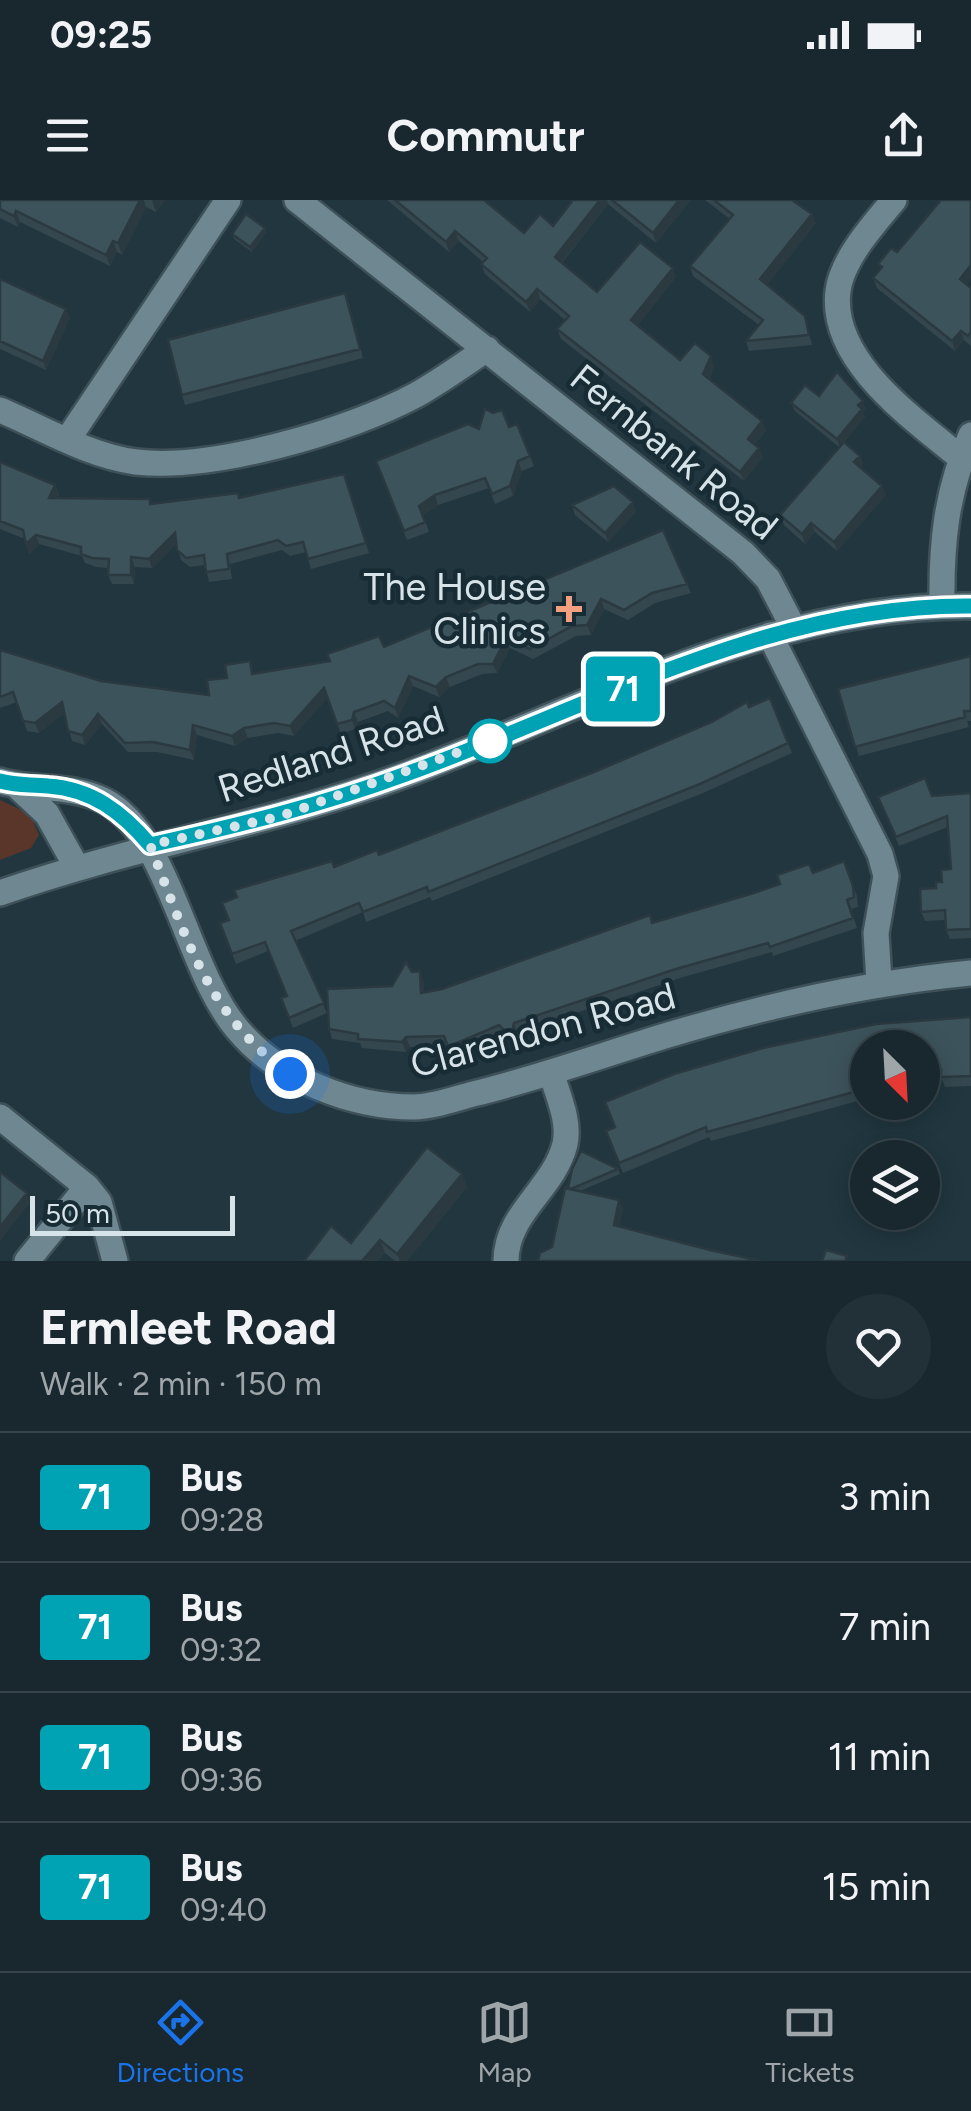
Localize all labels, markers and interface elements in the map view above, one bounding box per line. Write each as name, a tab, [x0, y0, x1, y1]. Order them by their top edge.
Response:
text: 09:25	[50, 12, 152, 58]
icon: menu	[40, 108, 95, 163]
text: Commutr	[387, 108, 584, 162]
icon: share	[876, 108, 931, 163]
street label: Fernbank Road	[561, 354, 787, 550]
place label: The House Clinics	[363, 564, 546, 654]
marker: The House Clinics	[556, 596, 582, 622]
line badge: 71	[578, 656, 668, 722]
text: 71	[606, 668, 640, 710]
street label: Redland Road	[212, 696, 450, 812]
unlabelled marker	[469, 720, 511, 762]
street label: Clarendon Road	[406, 973, 680, 1087]
north arrow	[850, 1030, 940, 1120]
map controls	[850, 1030, 940, 1230]
your location	[265, 1049, 315, 1099]
button: layers	[850, 1140, 940, 1230]
scale bar	[30, 1191, 235, 1236]
text: 50 m	[45, 1196, 110, 1230]
button: heart	[826, 1294, 931, 1399]
text: Ermleet Road	[40, 1298, 337, 1356]
text: Walk · 2 min · 150 m	[40, 1365, 322, 1403]
text: Bus	[180, 1455, 243, 1501]
text: 3 min	[839, 1474, 931, 1520]
text: 71	[78, 1476, 112, 1518]
text: 09:28	[180, 1501, 264, 1539]
text: Bus	[180, 1585, 243, 1631]
text: 7 min	[839, 1604, 931, 1650]
text: 71	[78, 1606, 112, 1648]
text: 09:32	[180, 1631, 262, 1669]
text: Bus	[180, 1715, 243, 1761]
text: 11 min	[828, 1734, 931, 1780]
text: 71	[78, 1736, 112, 1778]
text: 09:36	[180, 1761, 262, 1799]
text: Bus	[180, 1845, 243, 1891]
text: 15 min	[822, 1864, 931, 1910]
text: 71	[78, 1866, 112, 1908]
text: 09:40	[180, 1891, 267, 1929]
tab: Directions	[117, 1995, 244, 2089]
tab: Map	[477, 1995, 532, 2089]
tab: Tickets	[765, 1995, 854, 2089]

